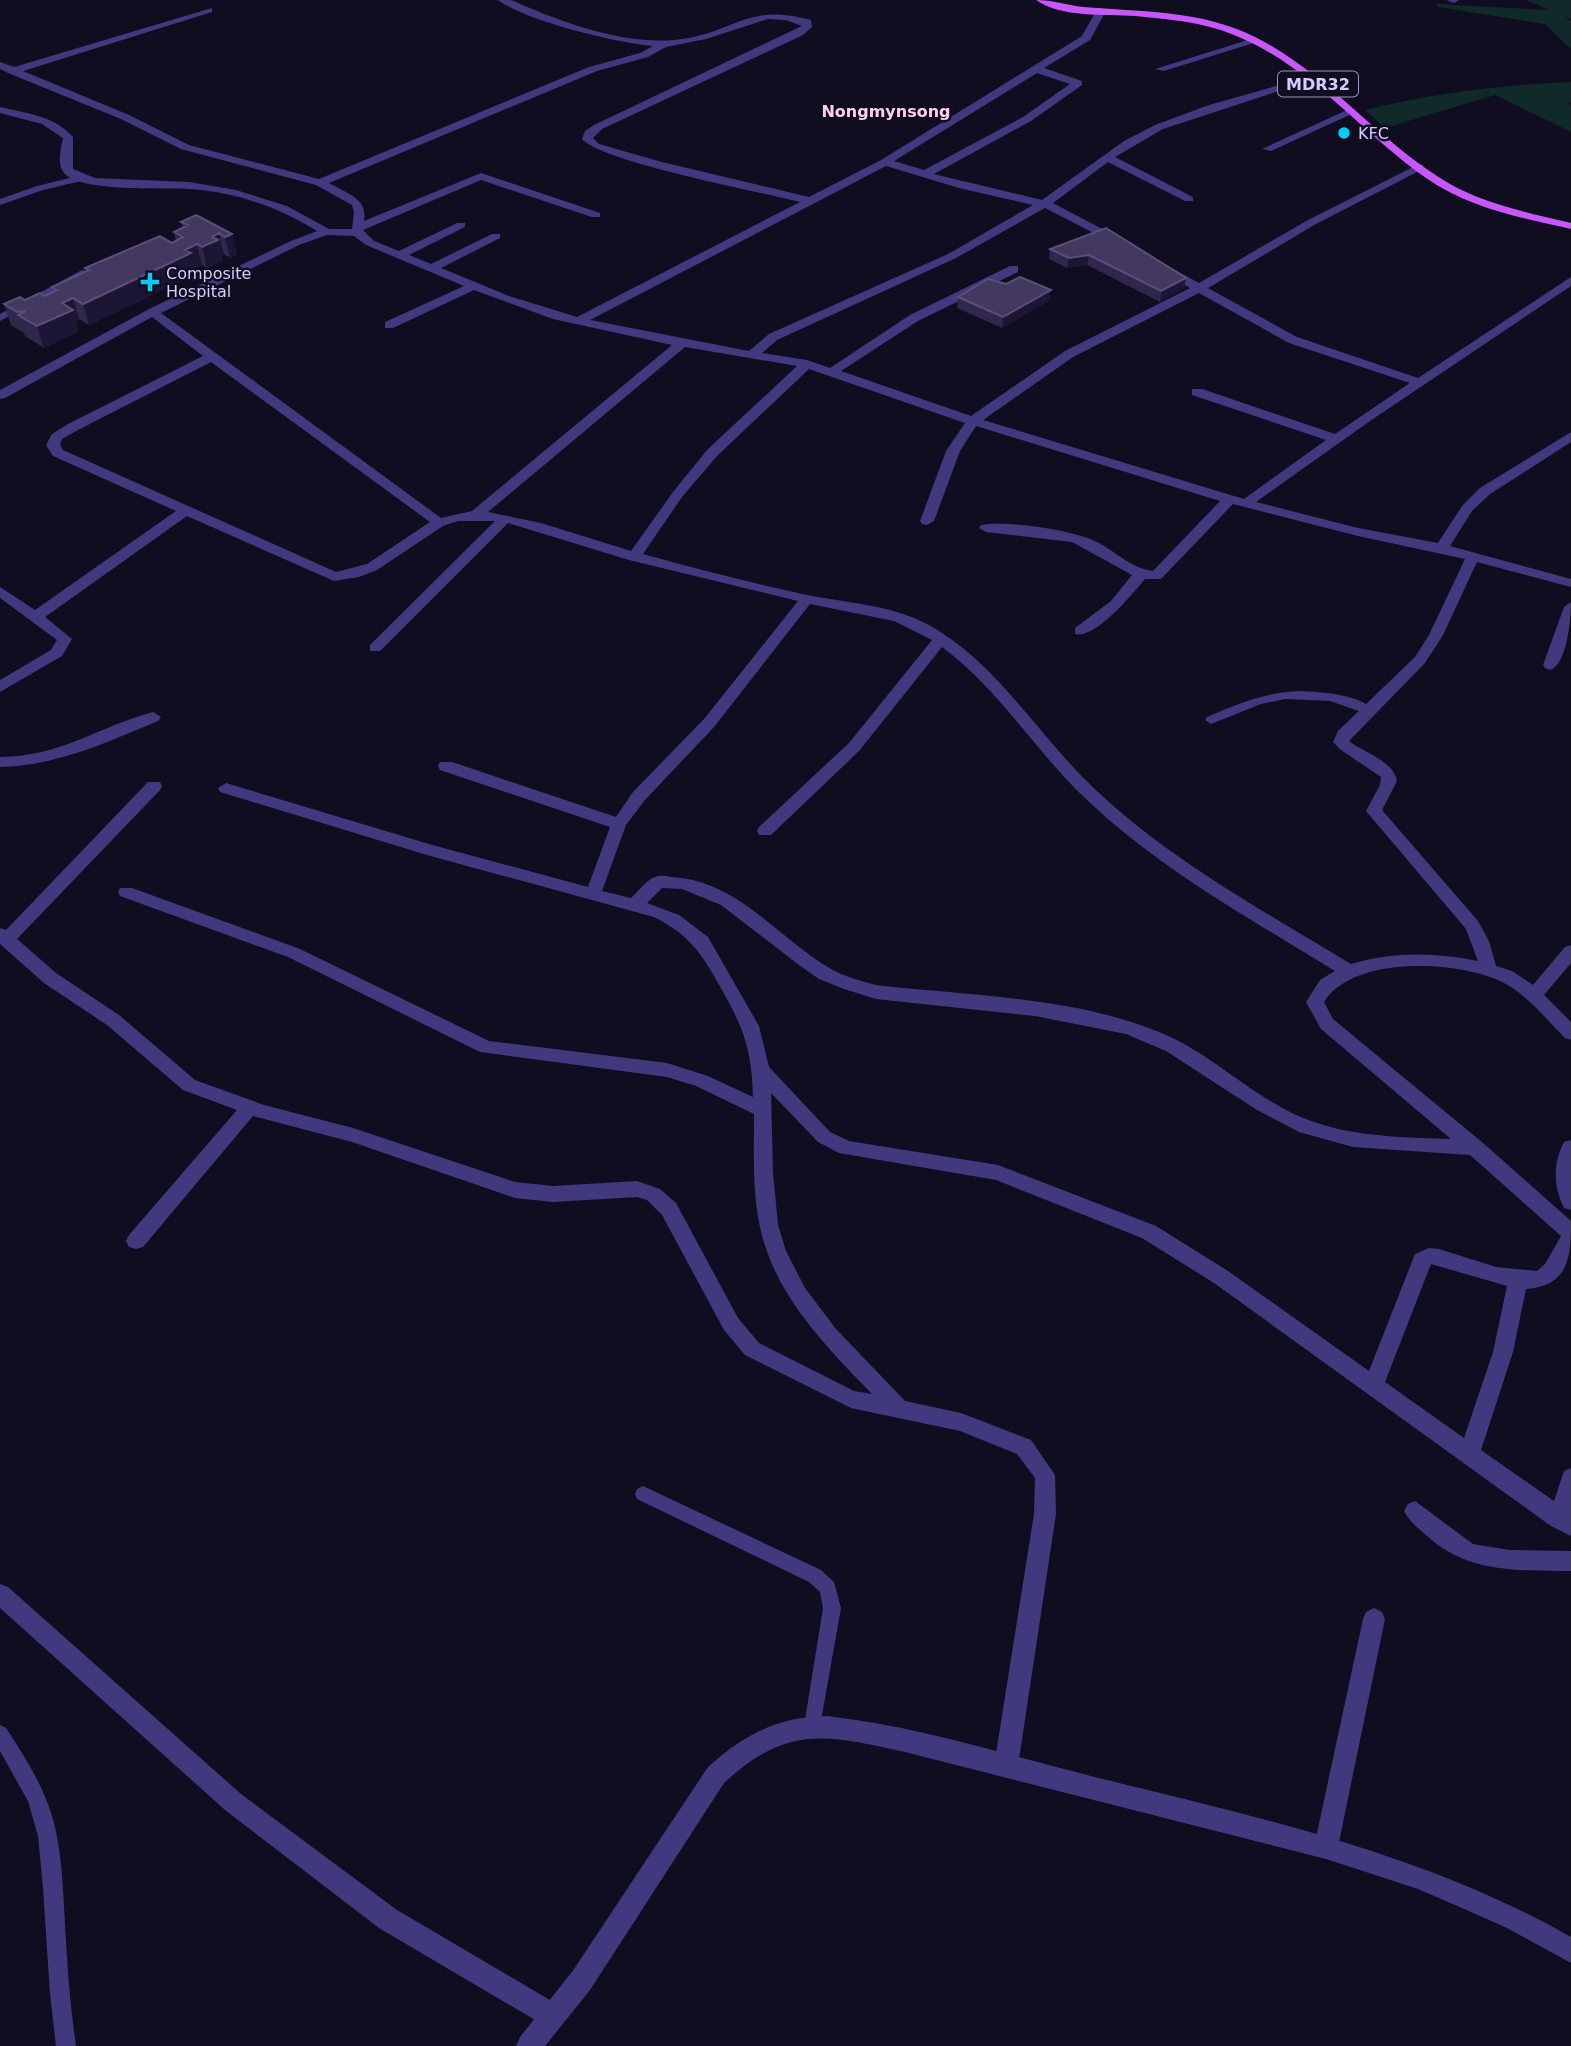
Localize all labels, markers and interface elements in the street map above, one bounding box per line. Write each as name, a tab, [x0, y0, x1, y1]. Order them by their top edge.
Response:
road number: MDR32	[1278, 72, 1358, 96]
district label: Nongmynsong	[821, 102, 951, 121]
place label: KFC	[1358, 124, 1389, 143]
marker: KFC	[1336, 125, 1352, 141]
place label: Composite Hospital	[166, 264, 251, 301]
marker: Composite Hospital	[140, 272, 160, 292]

